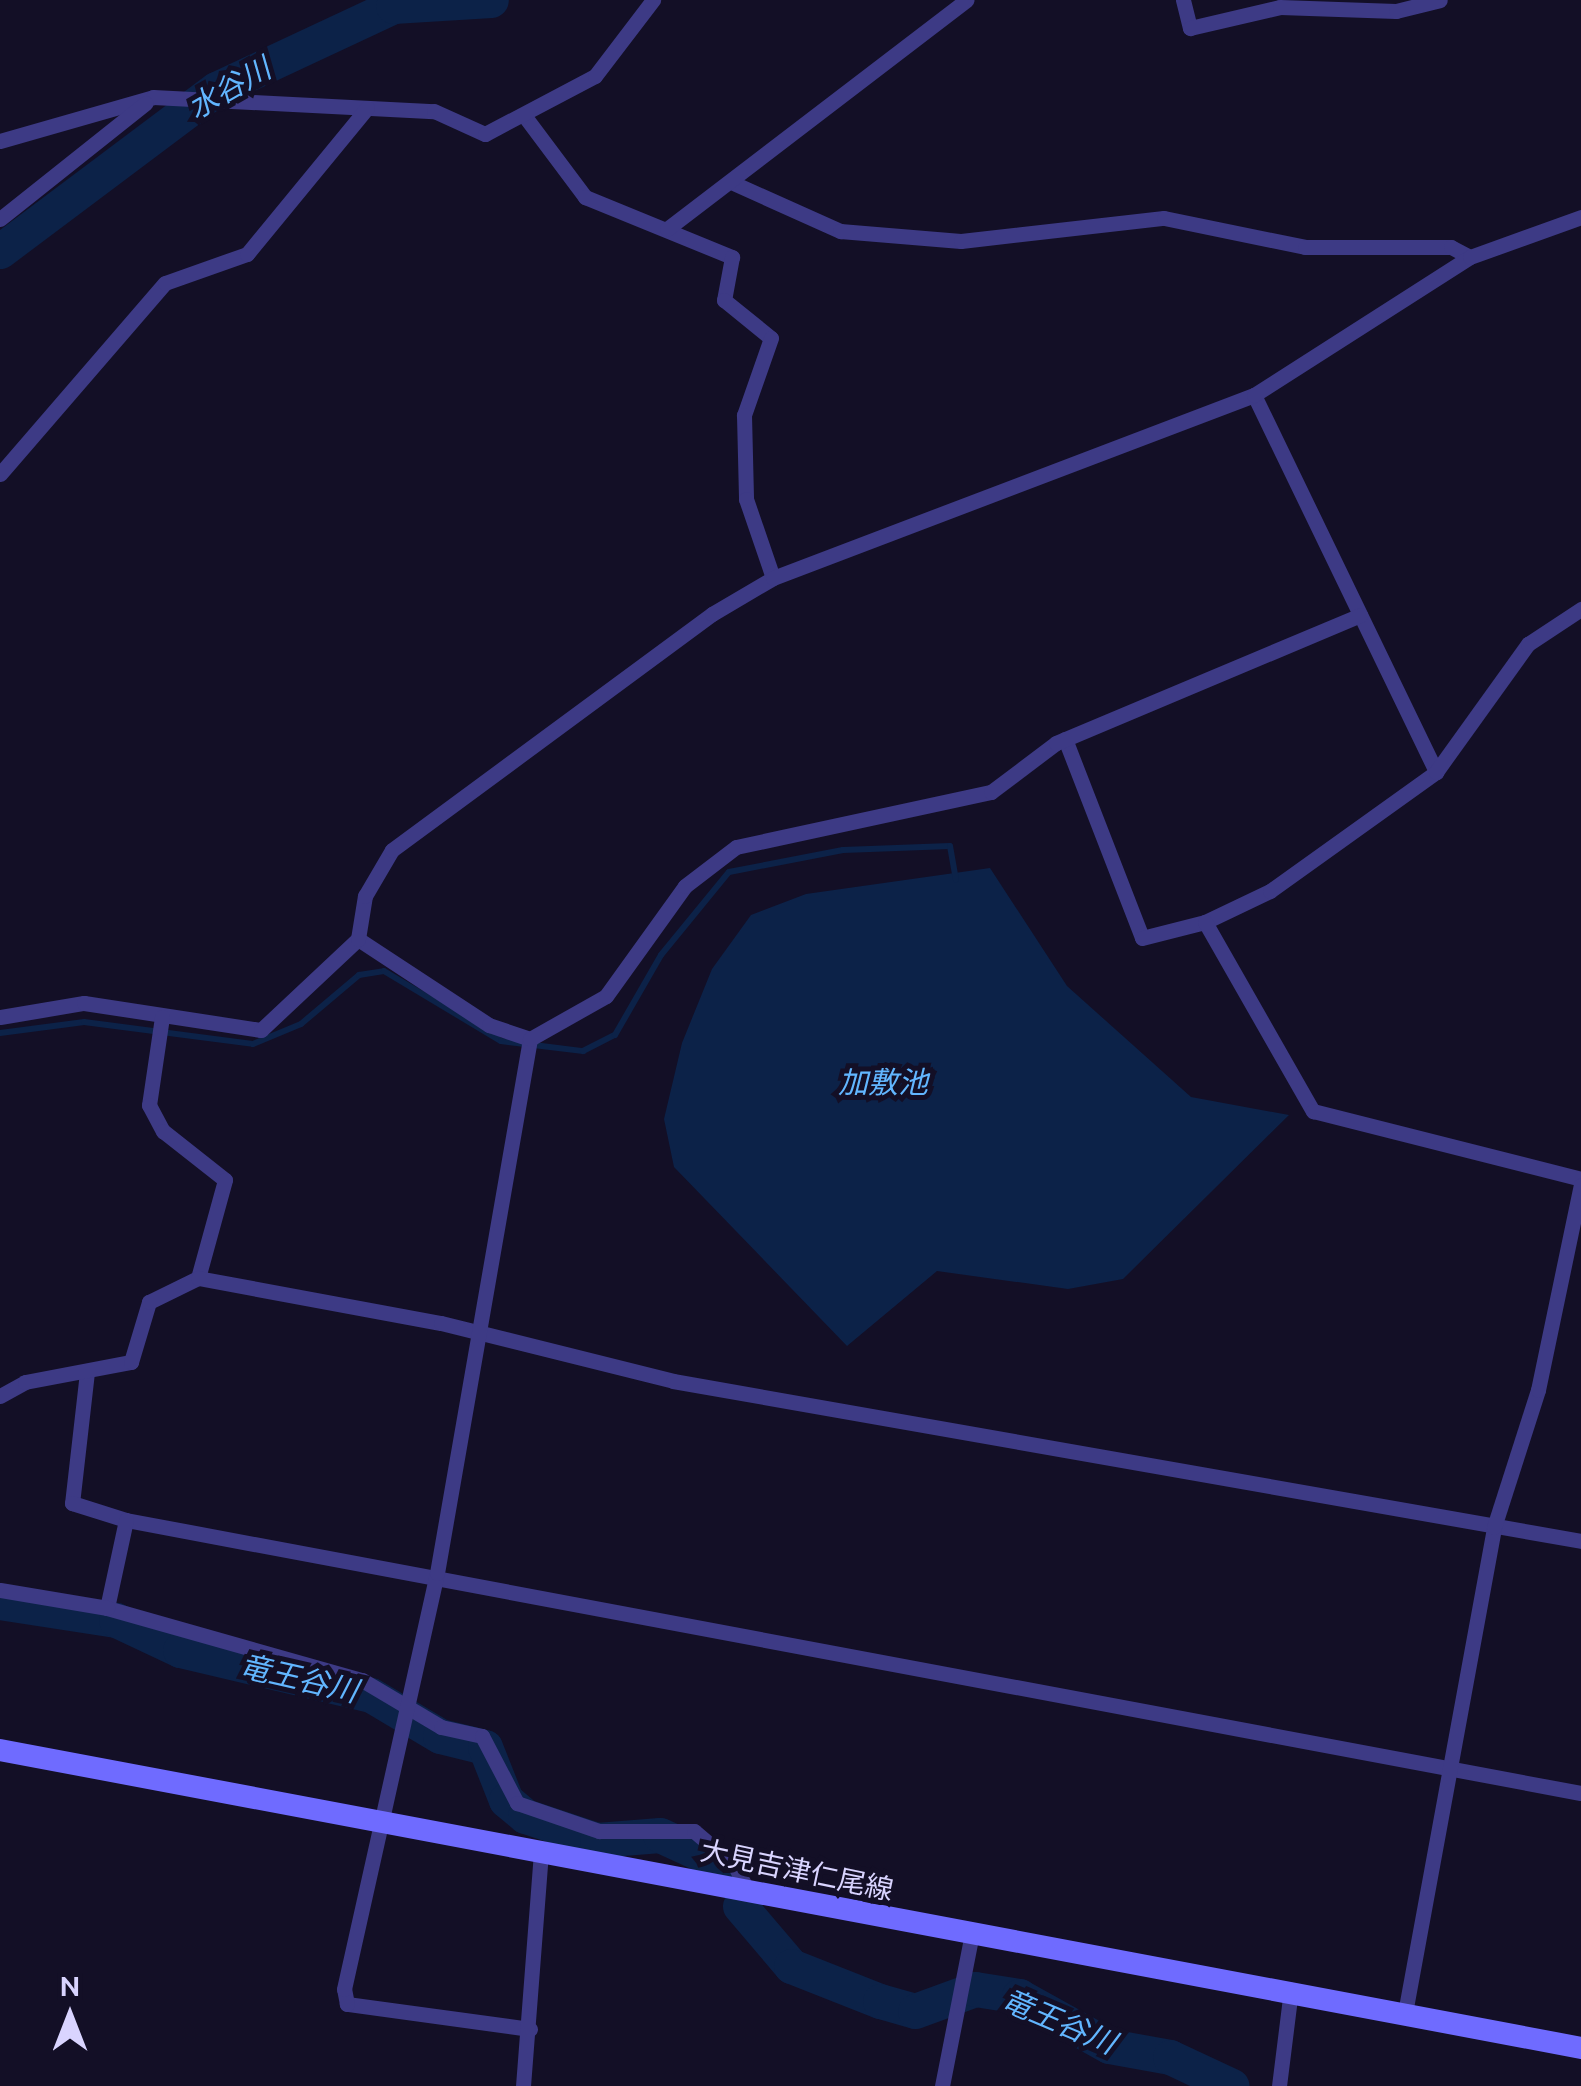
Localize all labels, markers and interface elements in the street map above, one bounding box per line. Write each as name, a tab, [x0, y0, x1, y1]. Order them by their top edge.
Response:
water label: 水谷川	[181, 50, 277, 126]
water label: 加敷池	[838, 1064, 928, 1100]
water label: 竜王谷川	[236, 1647, 362, 1709]
street label: 大見吉津仁尾線	[698, 1833, 896, 1907]
north arrow	[20, 1966, 120, 2066]
text: N	[60, 1970, 80, 2001]
water label: 竜王谷川	[997, 1981, 1121, 2061]

